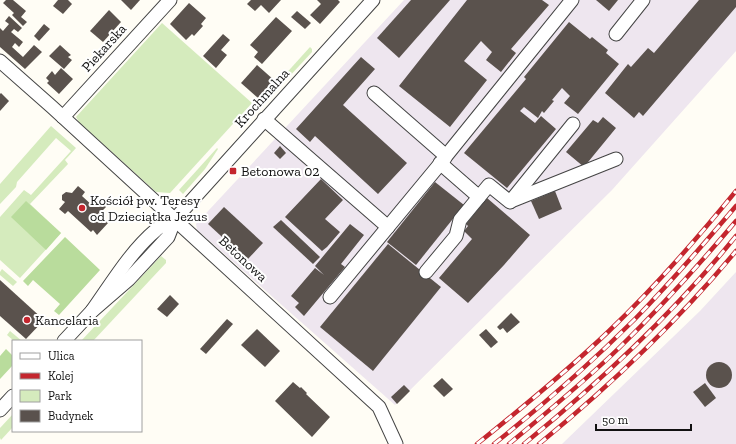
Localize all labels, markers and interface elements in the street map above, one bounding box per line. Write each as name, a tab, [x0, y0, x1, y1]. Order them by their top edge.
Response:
street label: Piekarska	[78, 20, 130, 75]
street label: Krochmalna	[231, 65, 293, 131]
place label: Betonowa 02	[241, 163, 319, 180]
marker: Betonowa 02	[228, 166, 238, 176]
place label: Kościół pw. Teresy od Dzieciątka Jezus	[90, 192, 207, 225]
marker: Kościół pw. Teresy od Dzieciątka Jezus	[77, 203, 87, 213]
street label: Betonowa	[215, 232, 271, 286]
place label: Kancelaria	[35, 312, 99, 329]
marker: Kancelaria	[22, 315, 32, 325]
legend	[12, 340, 142, 432]
text: Ulica	[48, 349, 75, 363]
text: Kolej	[48, 369, 73, 384]
text: Park	[48, 389, 73, 403]
scale bar	[596, 406, 691, 432]
text: Budynek	[48, 409, 94, 423]
text: 50 m	[602, 413, 629, 427]

